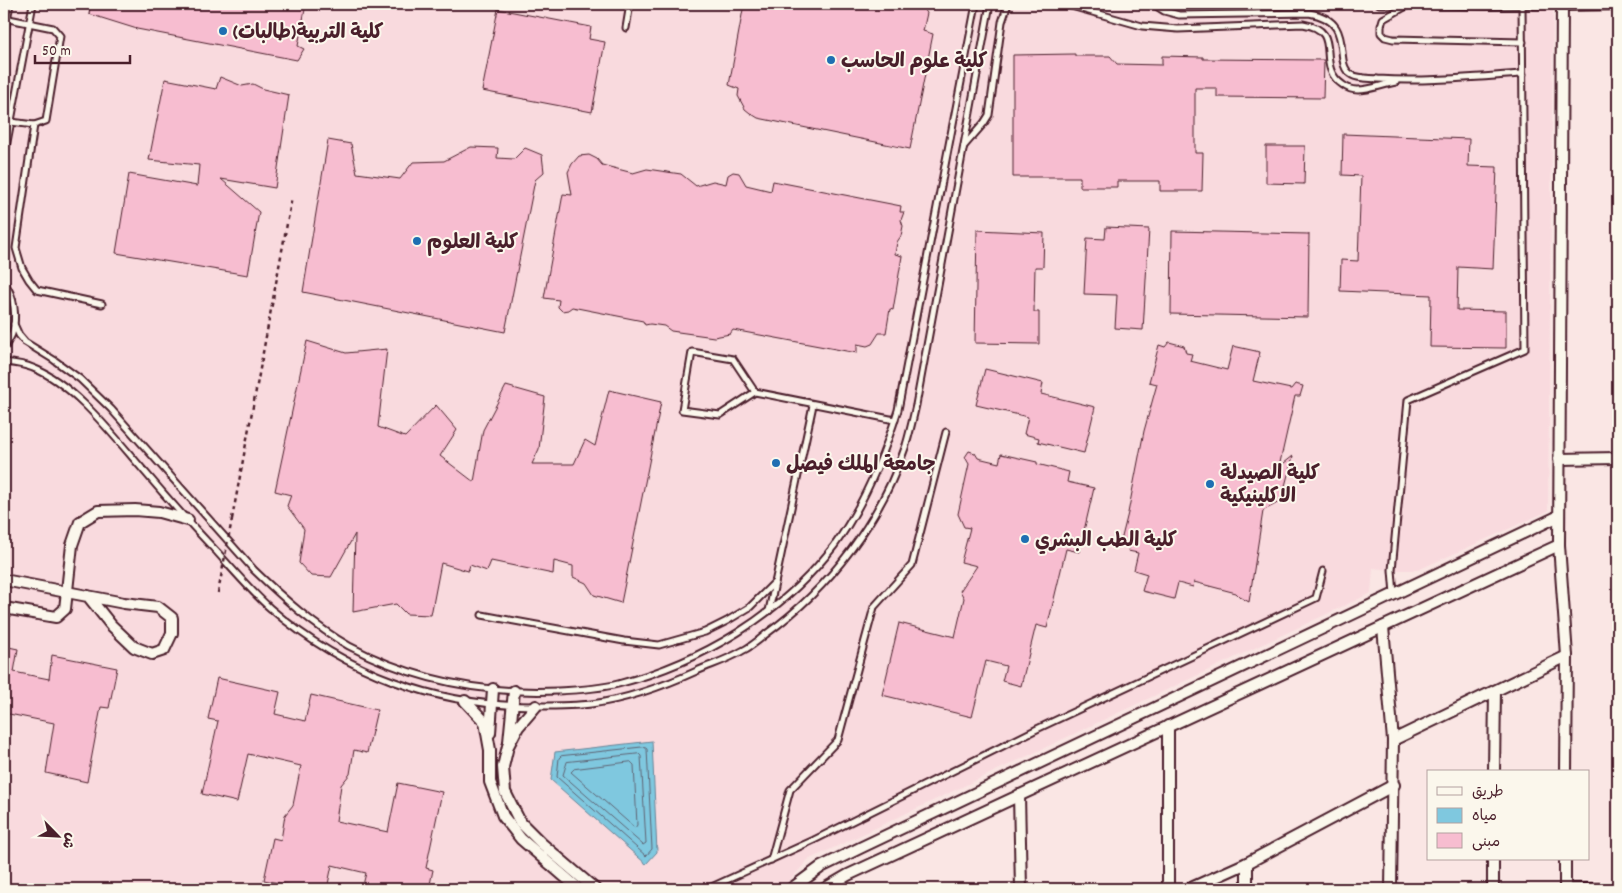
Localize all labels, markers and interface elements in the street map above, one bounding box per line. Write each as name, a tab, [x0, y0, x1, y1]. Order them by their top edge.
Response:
place label: (كلية التربية(طالبات	[233, 20, 384, 48]
marker: (كلية التربية(طالبات	[217, 25, 229, 37]
scale bar	[35, 32, 130, 64]
text: 50 m	[42, 41, 71, 63]
place label: كلية علوم الحاسب	[841, 49, 987, 77]
marker: كلية علوم الحاسب	[825, 54, 837, 66]
place label: كلية العلوم	[427, 230, 518, 258]
marker: كلية العلوم	[411, 235, 423, 247]
place label: جامعة الملك فيصل	[786, 452, 936, 480]
marker: جامعة الملك فيصل	[770, 457, 782, 469]
place label: كلية الصيدلة الاكلينيكية	[1220, 461, 1320, 512]
marker: كلية الصيدلة الاكلينيكية	[1204, 478, 1216, 490]
place label: كلية الطب البشري	[1035, 528, 1177, 556]
marker: كلية الطب البشري	[1019, 533, 1031, 545]
legend	[1427, 770, 1590, 860]
text: طريق	[1472, 782, 1504, 804]
text: مياه	[1472, 806, 1497, 828]
north arrow	[32, 810, 82, 860]
text: ش	[56, 829, 80, 852]
text: مبنى	[1472, 832, 1500, 854]

